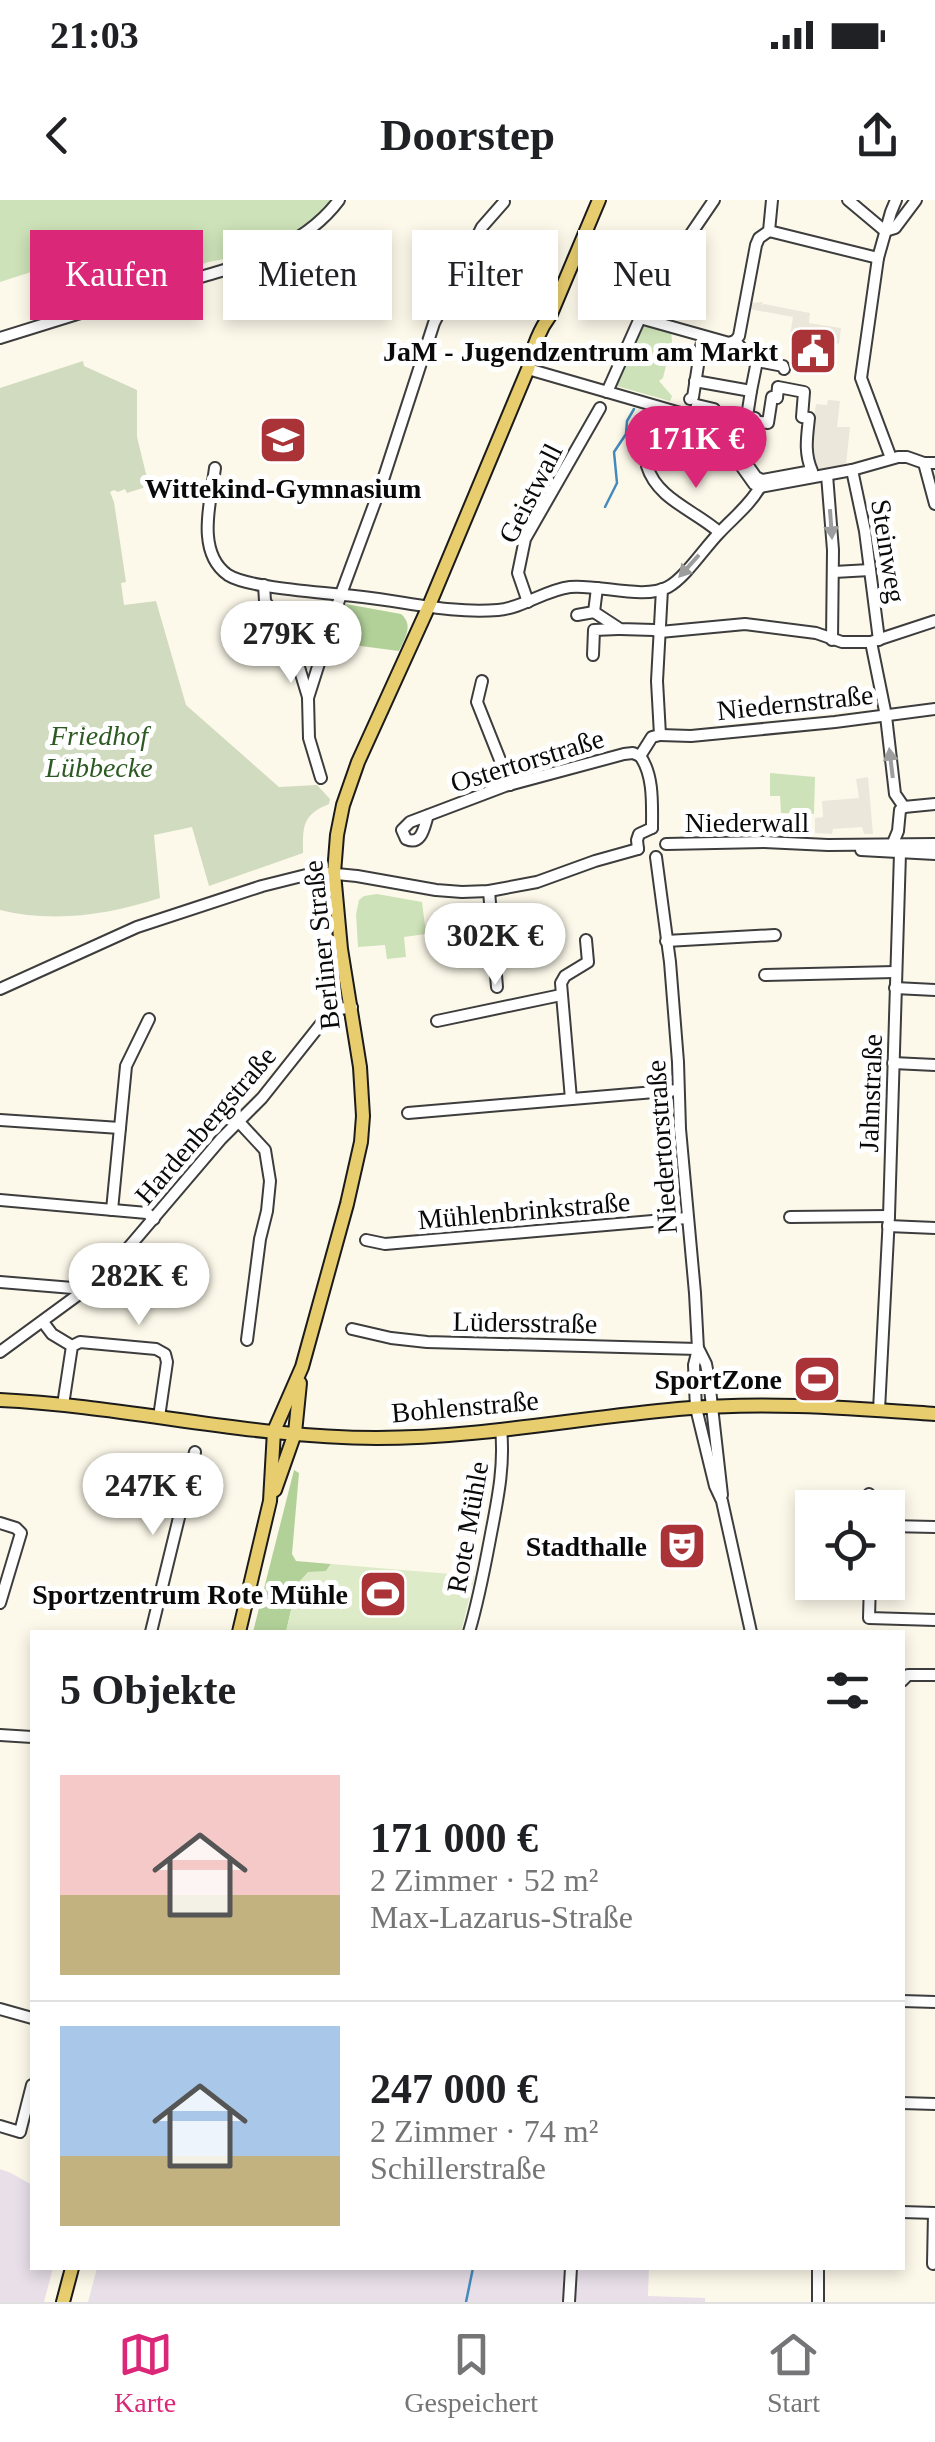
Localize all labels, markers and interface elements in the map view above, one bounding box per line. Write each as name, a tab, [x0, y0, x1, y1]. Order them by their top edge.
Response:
text: 21:03	[50, 14, 139, 56]
icon: back	[30, 108, 85, 163]
icon: share	[850, 108, 905, 163]
text: Doorstep	[380, 110, 555, 160]
chip: Kaufen	[30, 230, 203, 320]
chip: Mieten	[223, 230, 392, 320]
chip: Filter	[412, 230, 558, 320]
chip: Neu	[578, 230, 706, 320]
public building icon: JaM - Jugendzentrum am Markt	[787, 325, 839, 377]
place label: JaM - Jugendzentrum am Markt	[383, 336, 779, 367]
pin: 171K €	[615, 406, 777, 491]
school or university icon: Wittekind-Gymnasium	[257, 414, 309, 466]
text: 171K €	[648, 420, 744, 456]
street label: Geistwall	[492, 438, 569, 548]
place label: Wittekind-Gymnasium	[145, 473, 421, 504]
street label: Steinweg	[865, 497, 912, 605]
one-way arrow	[824, 508, 840, 540]
one-way arrow	[679, 553, 701, 578]
pin: 279K €	[210, 601, 372, 686]
text: 279K €	[243, 615, 339, 651]
street label: Niedernstraße	[715, 679, 875, 726]
park label: Friedhof Lübbecke	[44, 720, 153, 783]
street label: Ostertorstraße	[447, 722, 608, 798]
one-way arrow	[883, 746, 899, 778]
street label: Niederwall	[685, 807, 809, 838]
street label: Berliner Straße	[297, 859, 346, 1031]
pin: 302K €	[414, 903, 576, 988]
text: 302K €	[447, 917, 543, 953]
street label: Jahnstraße	[853, 1033, 888, 1153]
street label: Hardenbergstraße	[129, 1040, 282, 1210]
street label: Niedertorstraße	[640, 1059, 683, 1235]
street label: Mühlenbrinkstraße	[417, 1186, 632, 1235]
pin: 282K €	[58, 1243, 220, 1328]
text: 282K €	[91, 1257, 187, 1293]
street label: Lüdersstraße	[452, 1306, 598, 1339]
sports icon: SportZone	[791, 1353, 843, 1405]
place label: SportZone	[654, 1364, 782, 1395]
street label: Bohlenstraße	[390, 1385, 540, 1428]
pin: 247K €	[72, 1453, 234, 1538]
street label: Rote Mühle	[441, 1459, 494, 1595]
text: 247K €	[105, 1467, 201, 1503]
map controls	[795, 1490, 905, 1600]
button: locate	[795, 1490, 905, 1600]
theatre icon: Stadthalle	[656, 1520, 708, 1572]
place label: Stadthalle	[526, 1531, 647, 1562]
sports icon: Sportzentrum Rote Mühle	[357, 1568, 409, 1620]
place label: Sportzentrum Rote Mühle	[32, 1579, 348, 1610]
icon: filters	[820, 1663, 875, 1718]
text: 5 Objekte	[60, 1667, 236, 1713]
icon: home	[140, 1815, 260, 1935]
text: 171 000 €	[370, 1815, 538, 1861]
text: 2 Zimmer · 52 m²	[370, 1862, 598, 1898]
text: Max-Lazarus-Straße	[370, 1899, 633, 1935]
icon: home	[140, 2066, 260, 2186]
text: 247 000 €	[370, 2066, 538, 2112]
text: 2 Zimmer · 74 m²	[370, 2113, 598, 2149]
text: Schillerstraße	[370, 2150, 546, 2186]
tab: Karte	[114, 2327, 176, 2419]
tab: Gespeichert	[404, 2327, 538, 2419]
tab: Start	[766, 2327, 821, 2419]

